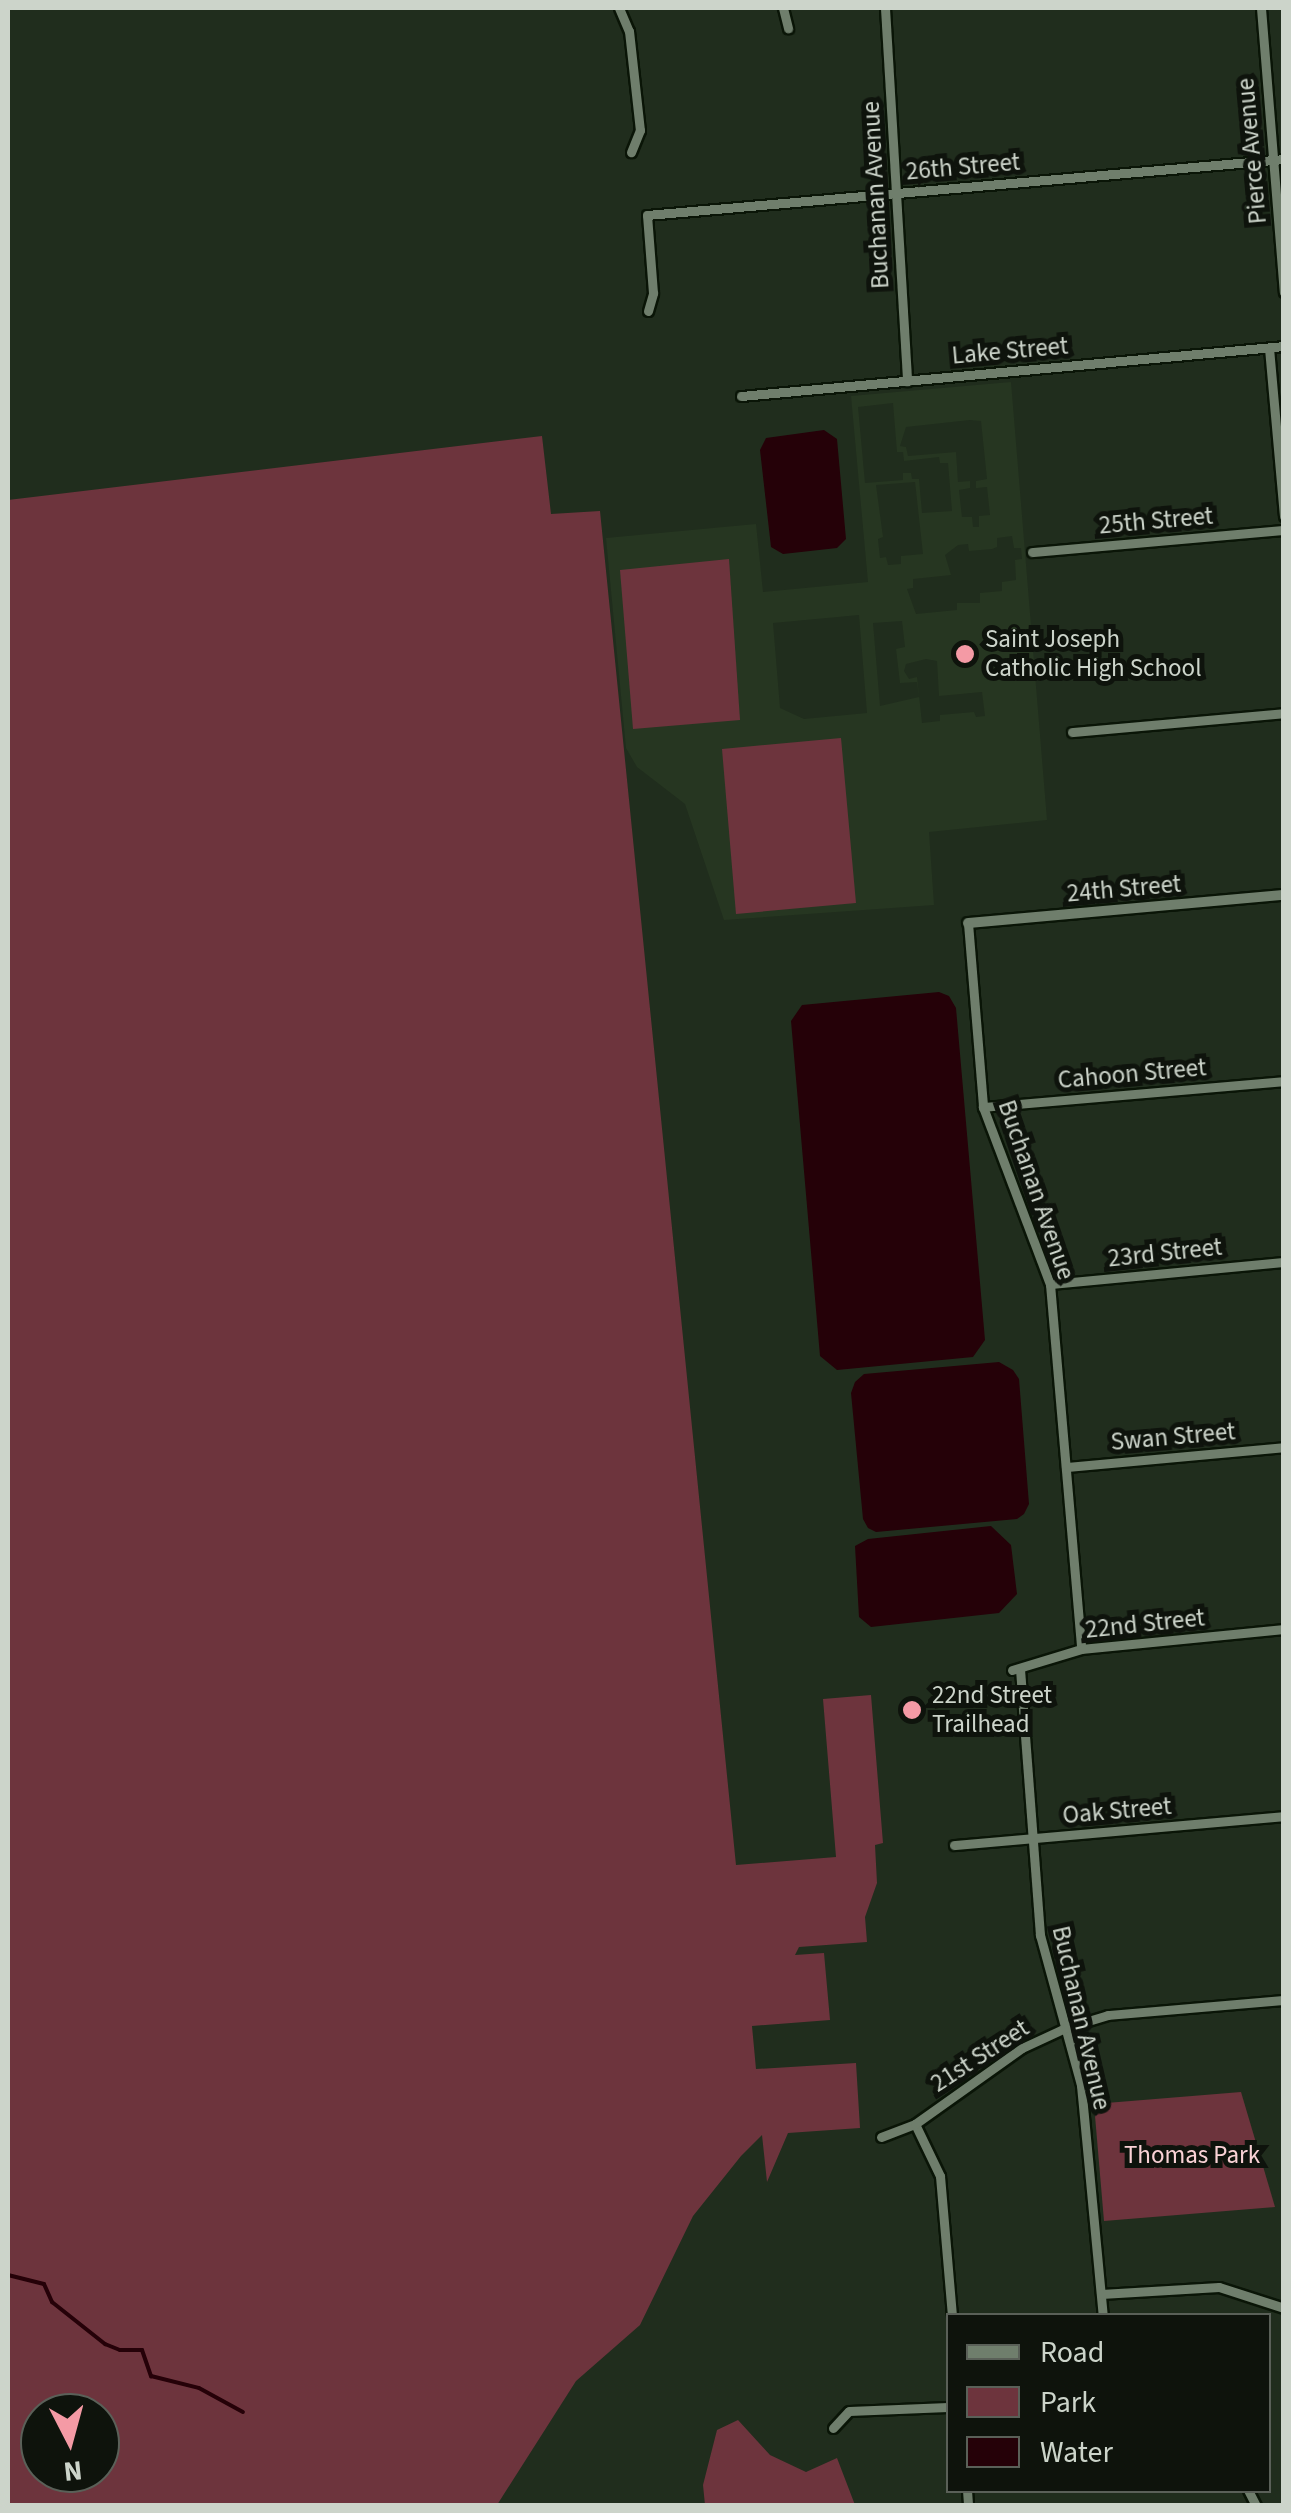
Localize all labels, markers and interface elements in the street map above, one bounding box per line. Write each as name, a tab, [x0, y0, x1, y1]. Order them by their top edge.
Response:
street label: Pierce Avenue	[1231, 77, 1273, 225]
street label: Buchanan Avenue	[856, 100, 896, 290]
street label: 26th Street	[905, 147, 1021, 187]
street label: Lake Street	[951, 331, 1069, 371]
street label: 25th Street	[1098, 501, 1214, 541]
place label: Saint Joseph Catholic High School	[985, 625, 1202, 684]
marker: Saint Joseph Catholic High School	[954, 643, 976, 665]
street label: 24th Street	[1066, 869, 1182, 909]
street label: Cahoon Street	[1057, 1053, 1207, 1095]
street label: Buchanan Avenue	[991, 1096, 1081, 1284]
street label: 23rd Street	[1106, 1232, 1224, 1274]
street label: Swan Street	[1109, 1417, 1237, 1457]
street label: 22nd Street	[1084, 1603, 1206, 1645]
place label: 22nd Street Trailhead	[932, 1681, 1052, 1740]
marker: 22nd Street Trailhead	[901, 1699, 923, 1721]
street label: Oak Street	[1061, 1791, 1173, 1831]
street label: Buchanan Avenue	[1045, 1923, 1117, 2113]
street label: 21st Street	[925, 2013, 1035, 2099]
park label: Thomas Park	[1124, 2140, 1260, 2170]
legend	[946, 2313, 1271, 2493]
text: Road	[1040, 2331, 1104, 2374]
text: Park	[1040, 2381, 1096, 2424]
north arrow	[20, 2393, 120, 2493]
text: Water	[1040, 2431, 1113, 2474]
text: N	[62, 2450, 84, 2492]

